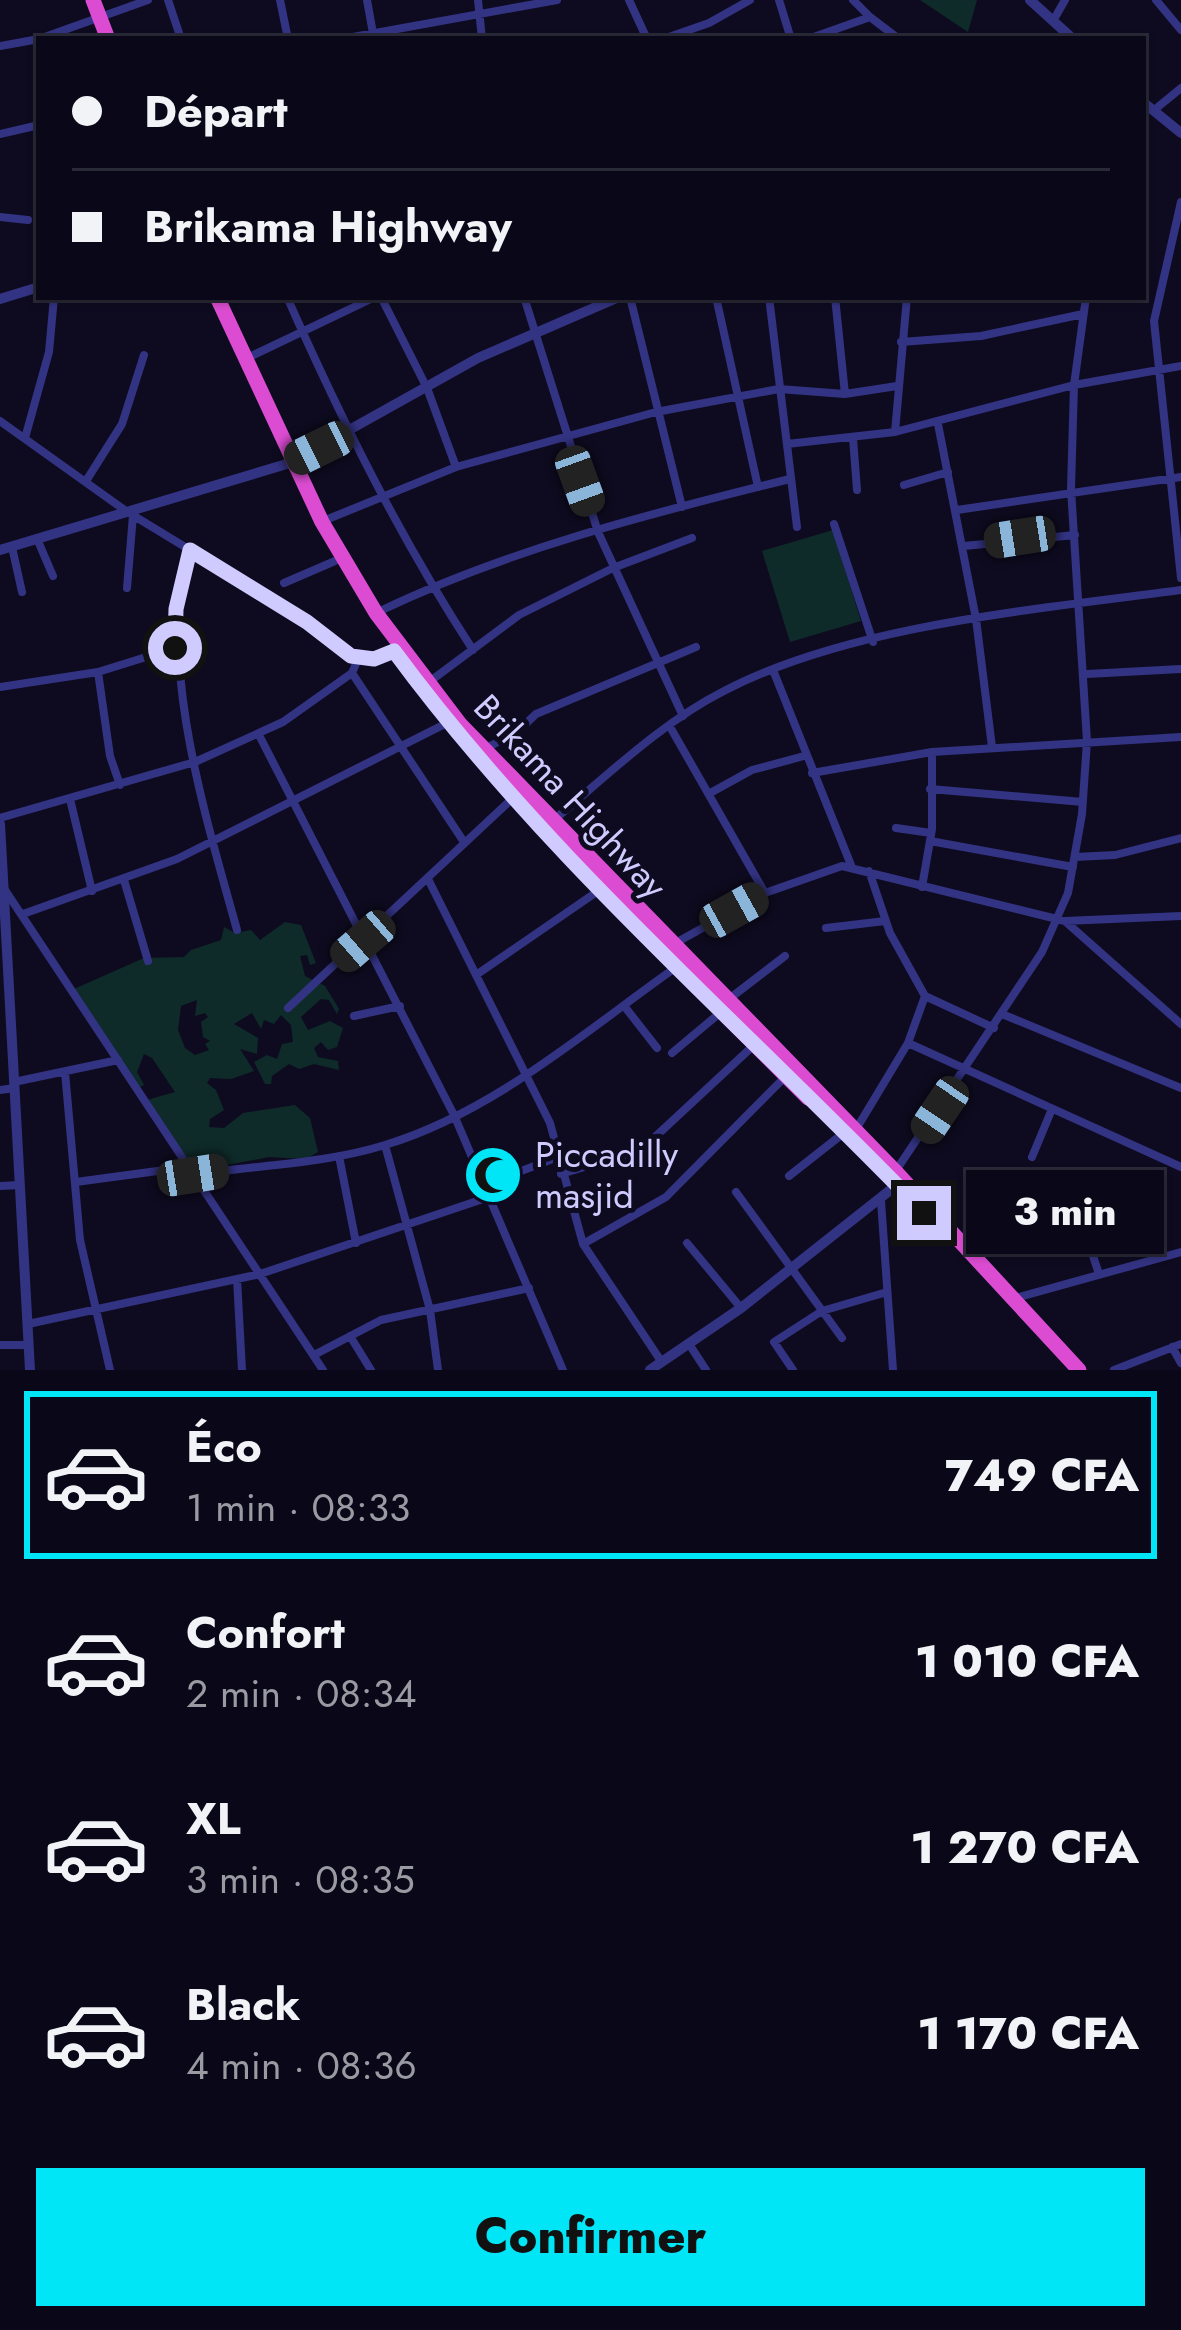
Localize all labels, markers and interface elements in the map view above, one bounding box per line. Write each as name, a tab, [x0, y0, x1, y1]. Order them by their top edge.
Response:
text: Départ	[144, 79, 288, 144]
text: Brikama Highway	[144, 194, 512, 259]
car	[279, 416, 359, 480]
car	[551, 441, 609, 521]
car	[982, 514, 1058, 560]
route start	[148, 621, 202, 675]
street label: Brikama Highway	[462, 682, 680, 910]
car	[694, 877, 774, 943]
car	[324, 904, 402, 978]
car	[905, 1070, 975, 1150]
place label: Piccadilly masjid	[535, 1128, 678, 1221]
mosque icon: Piccadilly masjid	[462, 1144, 524, 1206]
car	[155, 1152, 231, 1198]
callout: 3 min	[966, 1171, 1164, 1255]
text: 3 min	[1013, 1183, 1117, 1240]
route end	[897, 1186, 951, 1240]
text: Éco	[186, 1414, 262, 1479]
icon: car	[42, 1421, 150, 1529]
text: 749 CFA	[945, 1443, 1139, 1508]
text: 1 min · 08:33	[186, 1479, 410, 1536]
text: Confort	[186, 1600, 345, 1665]
icon: car	[42, 1607, 150, 1715]
text: 1 010 CFA	[915, 1629, 1139, 1694]
text: 2 min · 08:34	[186, 1665, 416, 1722]
text: XL	[186, 1786, 241, 1851]
icon: car	[42, 1793, 150, 1901]
text: 1 270 CFA	[911, 1815, 1139, 1880]
text: 3 min · 08:35	[186, 1851, 415, 1908]
text: Black	[186, 1972, 300, 2037]
icon: car	[42, 1979, 150, 2087]
text: 1 170 CFA	[918, 2001, 1139, 2066]
text: 4 min · 08:36	[186, 2037, 417, 2094]
button: Confirmer	[36, 2168, 1145, 2306]

